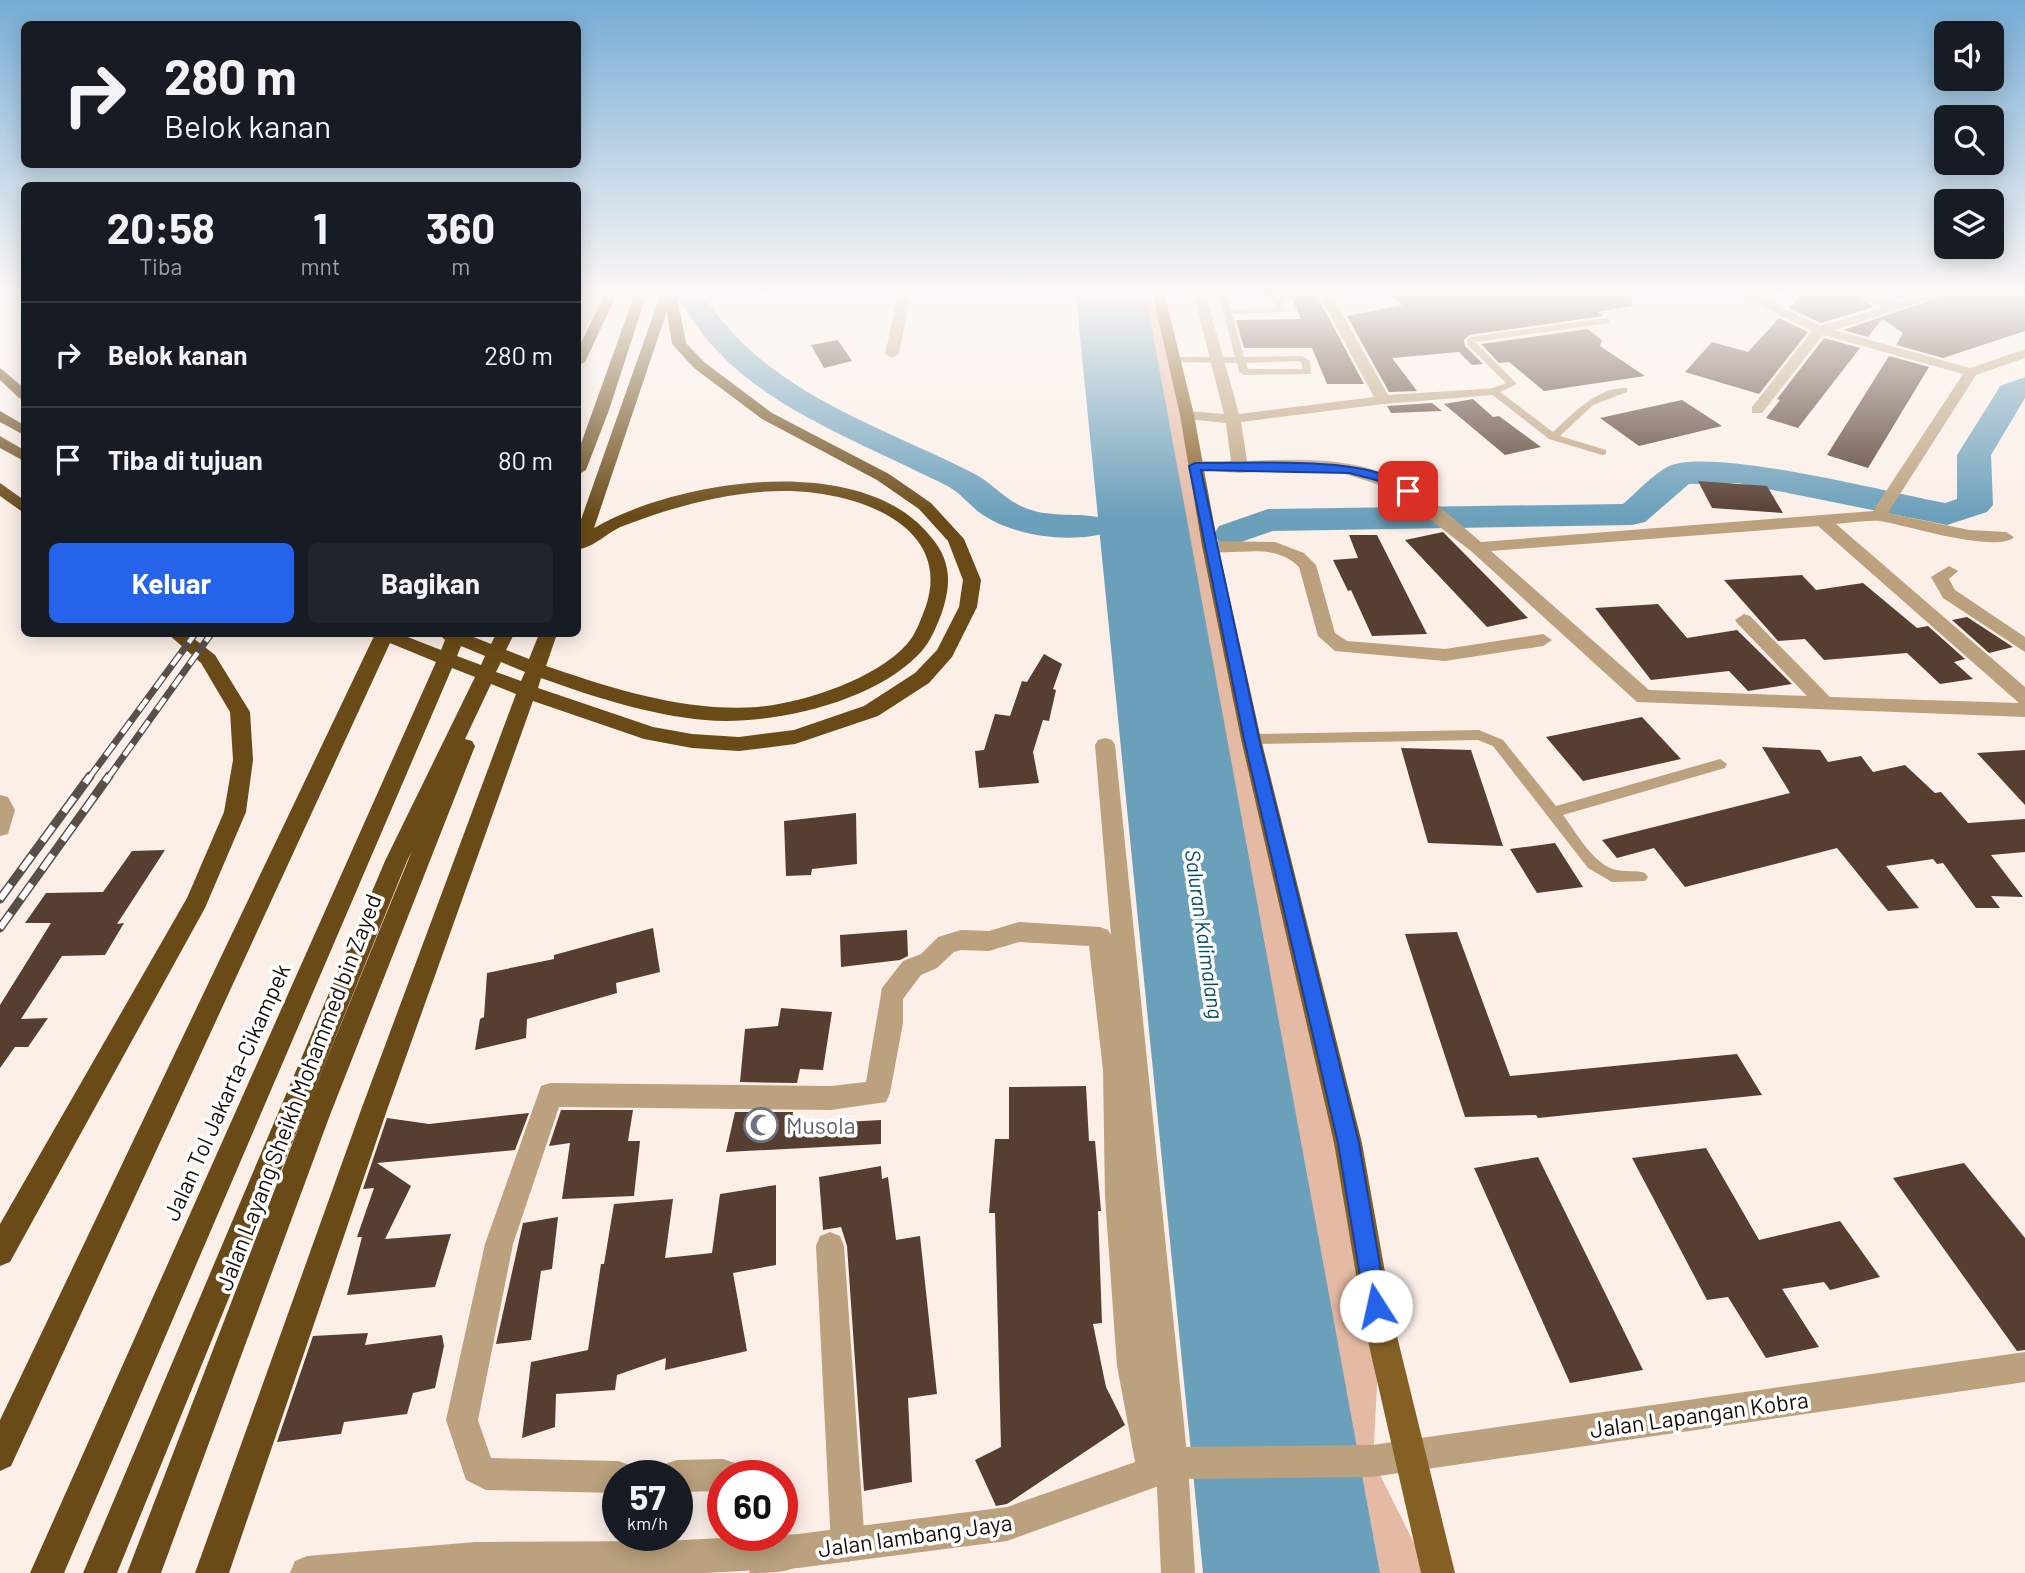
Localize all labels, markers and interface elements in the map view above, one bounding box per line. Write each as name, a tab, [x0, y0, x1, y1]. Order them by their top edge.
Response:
map controls	[1934, 21, 2004, 259]
button: sound	[1934, 21, 2004, 91]
text: 280 m	[164, 46, 297, 105]
icon: right	[49, 49, 140, 140]
button: search	[1934, 105, 2004, 175]
text: Belok kanan	[164, 106, 331, 144]
button: layers	[1934, 189, 2004, 259]
text: 20:58	[107, 202, 215, 252]
text: 1	[313, 202, 328, 252]
text: 360	[426, 202, 495, 252]
text: Tiba	[139, 252, 182, 280]
text: mnt	[301, 252, 340, 280]
text: m	[451, 252, 470, 280]
icon: right	[49, 336, 87, 374]
text: Belok kanan	[108, 339, 247, 370]
text: 280 m	[484, 339, 553, 370]
icon: arrive	[49, 441, 87, 479]
text: Tiba di tujuan	[108, 444, 263, 475]
text: 80 m	[498, 444, 553, 475]
pin	[1378, 461, 1438, 521]
icon: arrive	[1389, 472, 1427, 510]
button: Keluar	[49, 543, 294, 623]
button: Bagikan	[308, 543, 553, 623]
water label: Saluran Kalimalang	[1181, 848, 1229, 1020]
street label: Jalan Layang Sheikh Mohammed bin Zayed	[209, 890, 387, 1294]
street label: Jalan Tol Jakarta–Cikampek	[157, 959, 295, 1225]
mosque icon: Musola	[742, 1106, 780, 1144]
place label: Musola	[786, 1111, 855, 1139]
position arrow	[1339, 1269, 1413, 1343]
street label: Jalan Lapangan Kobra	[1588, 1385, 1810, 1443]
speed limit sign: 60	[707, 1460, 798, 1551]
text: 57	[629, 1475, 666, 1517]
street label: Jalan lambang Jaya	[816, 1508, 1014, 1562]
text: km/h	[627, 1512, 668, 1534]

